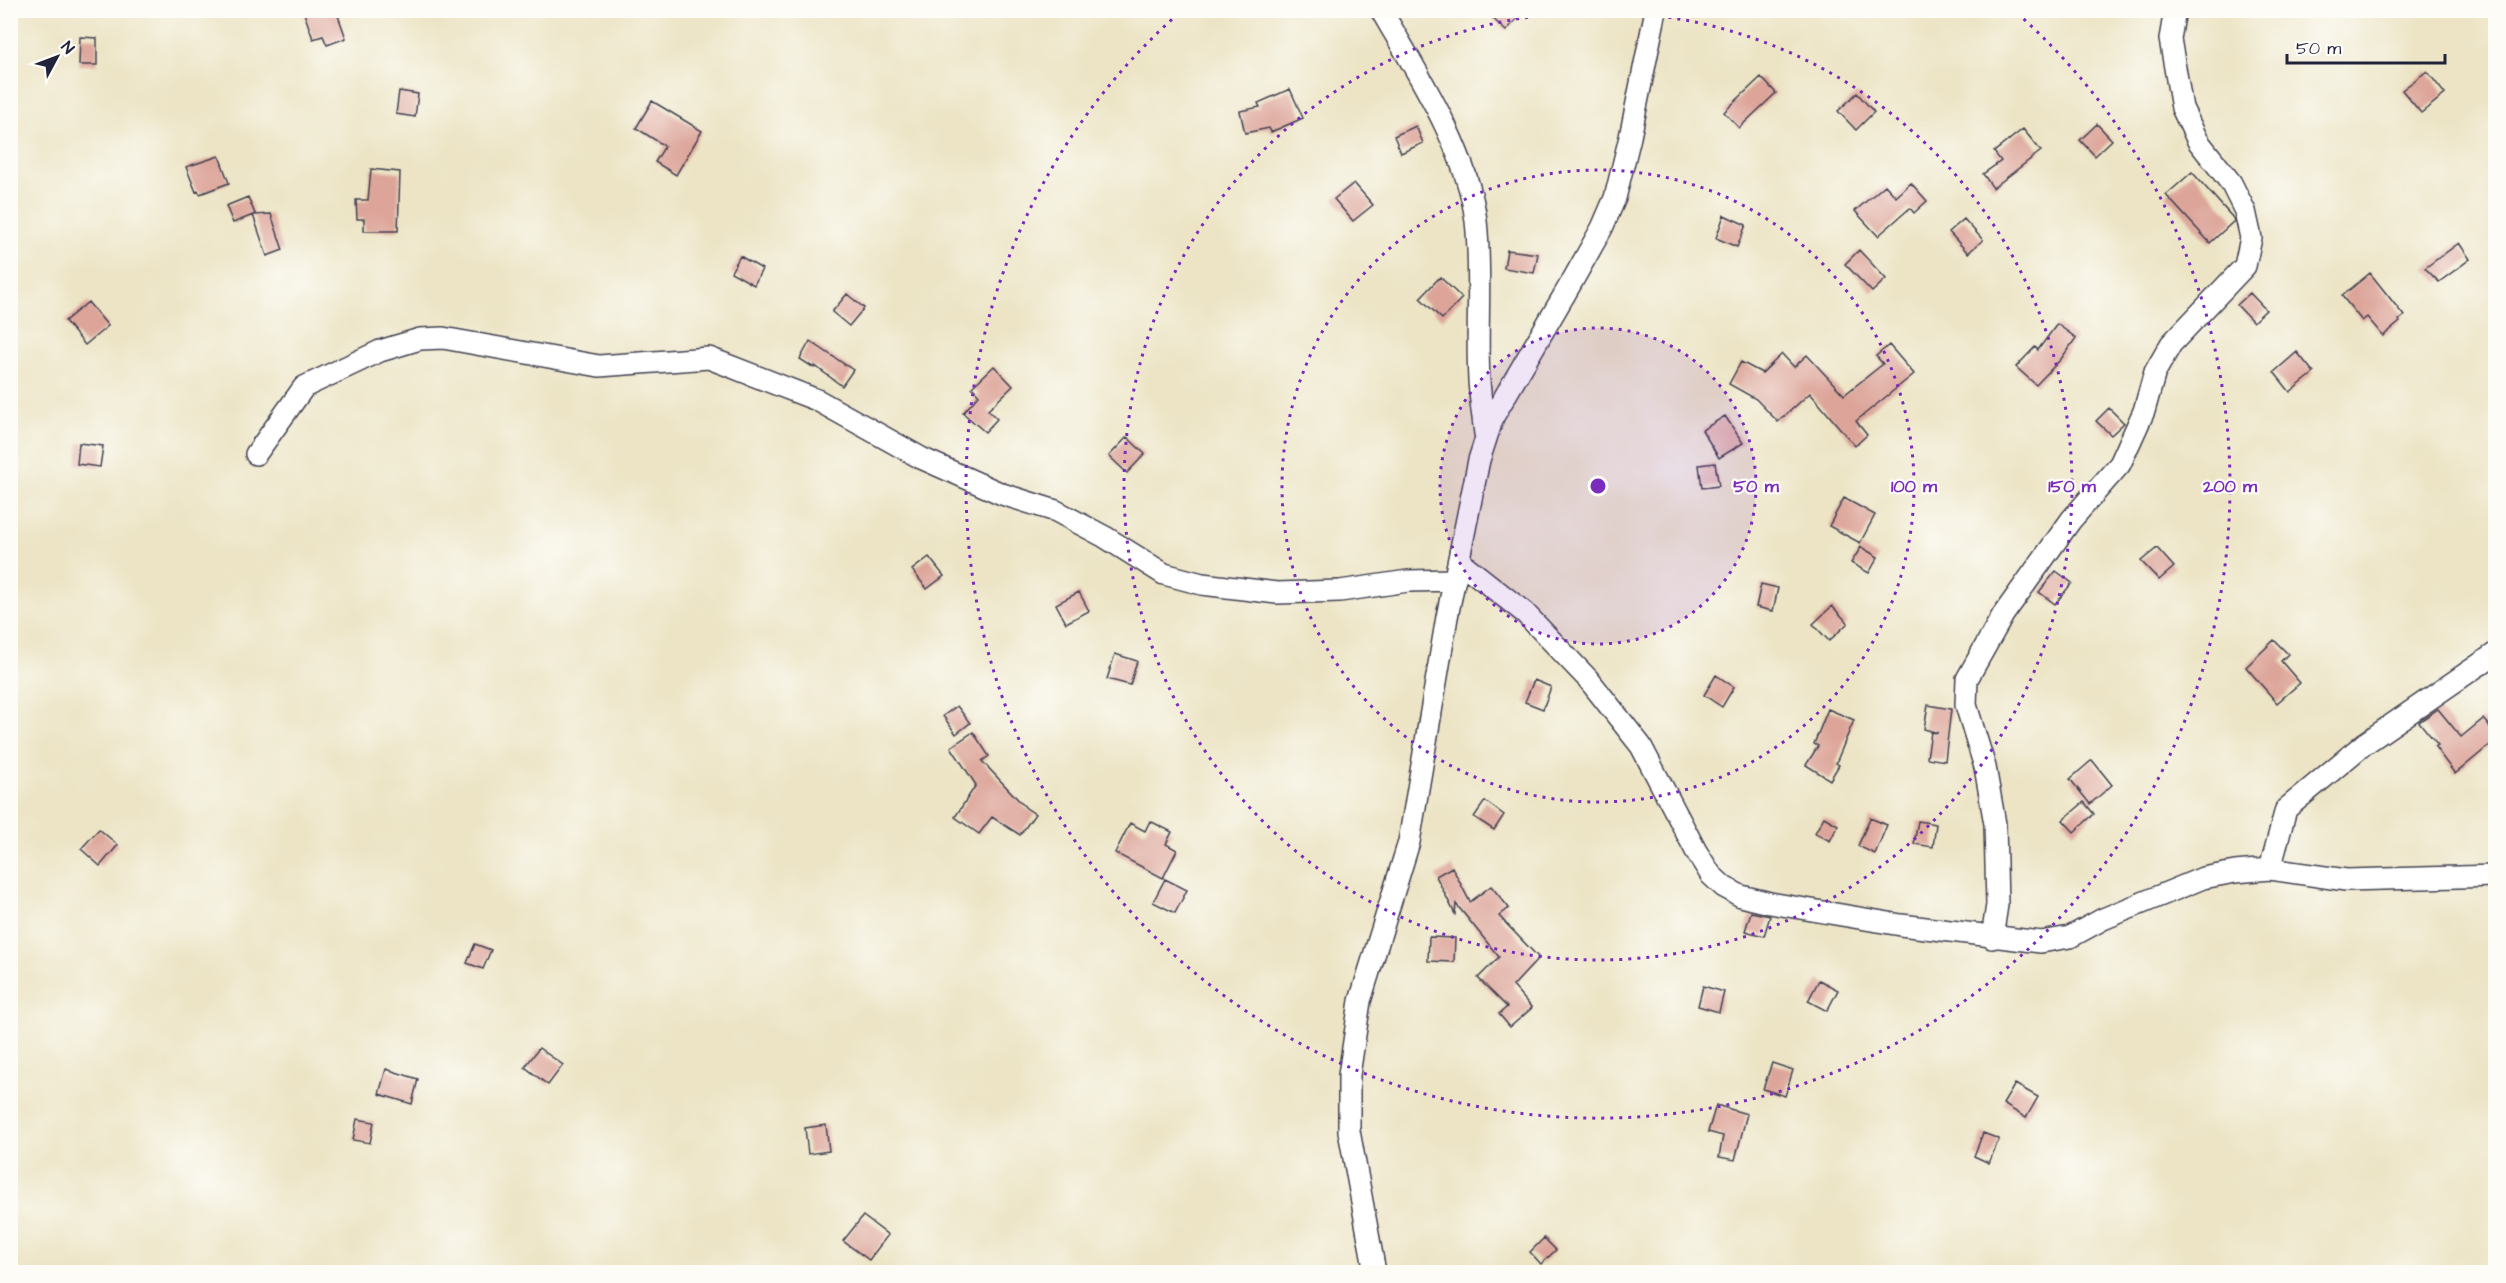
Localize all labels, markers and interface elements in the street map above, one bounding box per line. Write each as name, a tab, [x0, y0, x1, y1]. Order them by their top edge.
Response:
north arrow	[27, 27, 87, 87]
scale bar	[2287, 27, 2444, 65]
text: 50 m	[2296, 36, 2341, 61]
text: N	[56, 37, 79, 59]
text: 50 m	[1733, 474, 1780, 499]
text: 100 m	[1891, 474, 1938, 499]
text: 150 m	[2048, 474, 2097, 499]
text: 200 m	[2202, 474, 2258, 499]
centre of rings	[1588, 476, 1608, 496]

